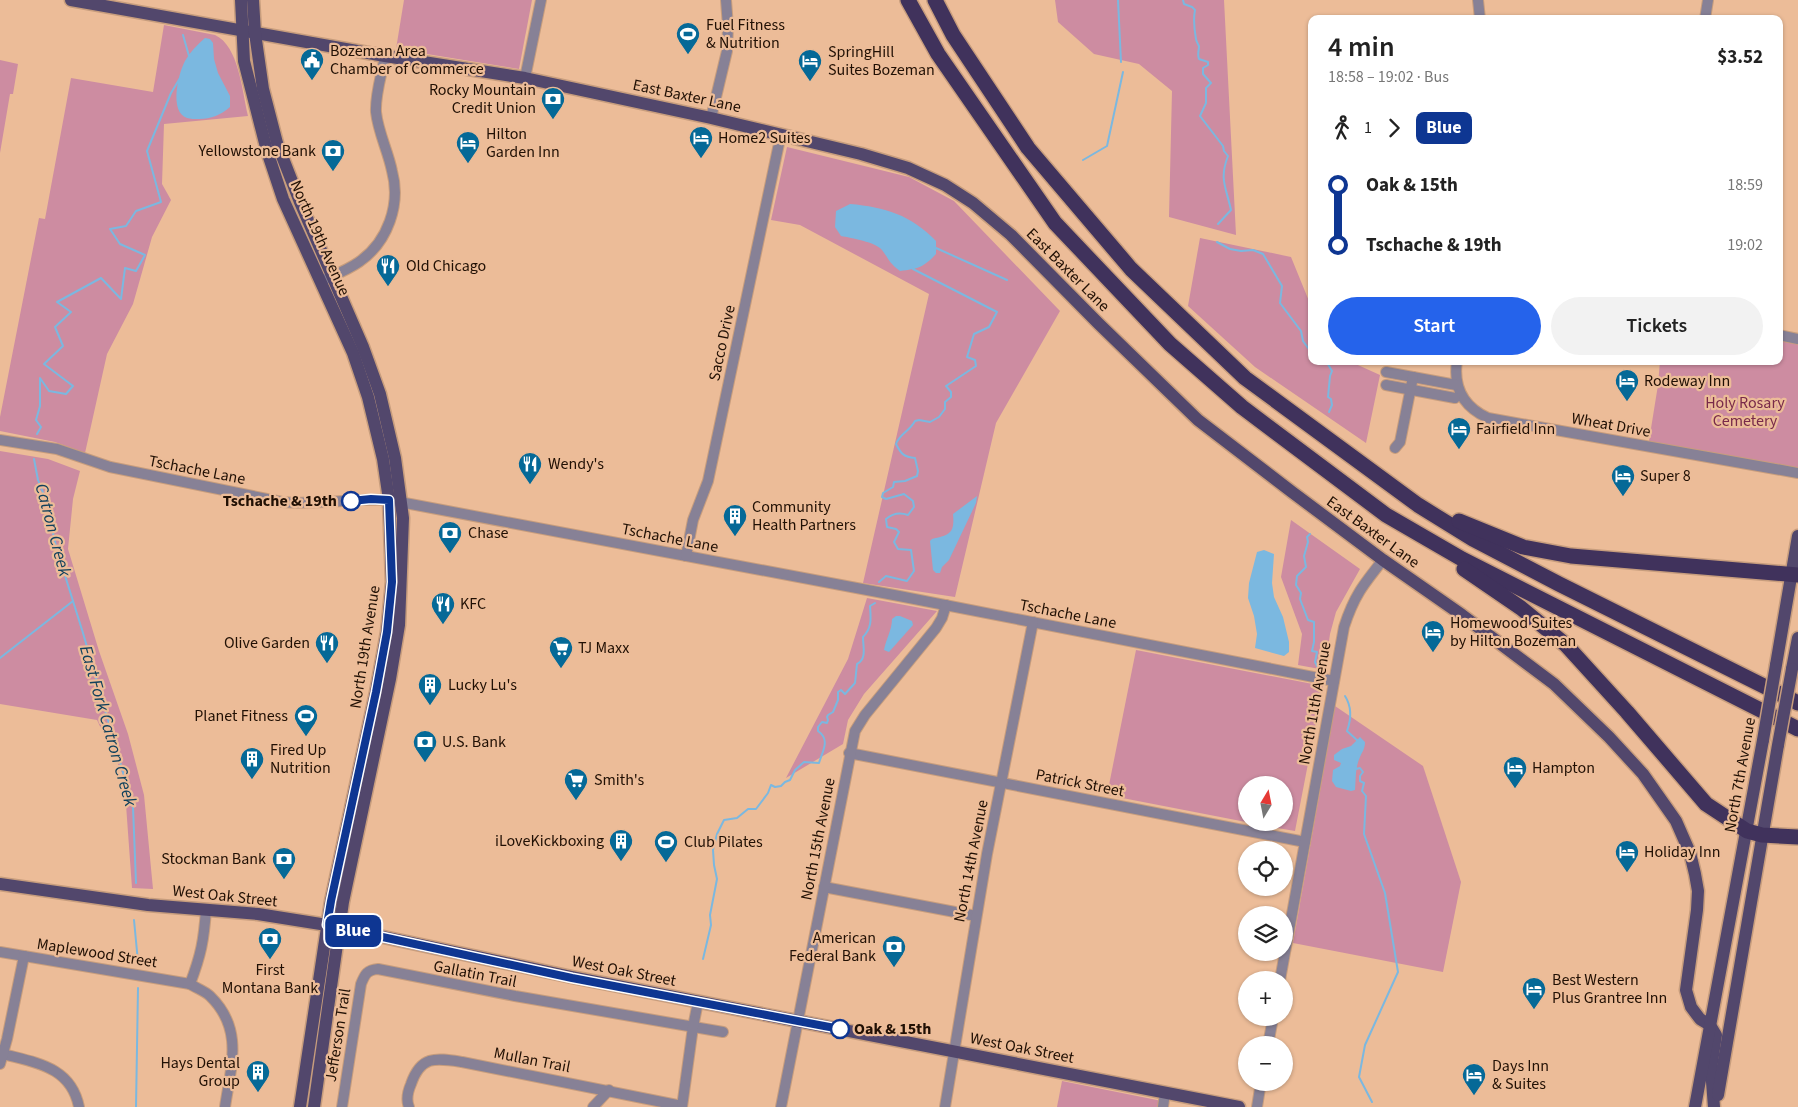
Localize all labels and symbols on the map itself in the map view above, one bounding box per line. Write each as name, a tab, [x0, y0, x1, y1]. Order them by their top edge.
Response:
place label: Fuel Fitness & Nutrition	[706, 14, 785, 54]
sports icon: Fuel Fitness & Nutrition	[675, 21, 701, 55]
place label: Bozeman Area Chamber of Commerce	[330, 40, 484, 80]
place label: SpringHill Suites Bozeman	[828, 41, 935, 81]
public building icon: Bozeman Area Chamber of Commerce	[299, 47, 325, 81]
hotel icon: SpringHill Suites Bozeman	[797, 48, 823, 82]
street label: East Baxter Lane	[631, 74, 743, 118]
place label: Rocky Mountain Credit Union	[429, 79, 536, 119]
bank icon: Rocky Mountain Credit Union	[540, 86, 566, 120]
place label: Hilton Garden Inn	[486, 123, 560, 163]
hotel icon: Home2 Suites	[688, 125, 714, 159]
place label: Home2 Suites	[718, 127, 811, 149]
hotel icon: Hilton Garden Inn	[455, 130, 481, 164]
bank icon: Yellowstone Bank	[320, 138, 346, 172]
place label: Yellowstone Bank	[198, 140, 316, 162]
street label: North 19th Avenue	[285, 177, 355, 299]
street label: East Baxter Lane	[1021, 223, 1115, 317]
restaurant icon: Old Chicago	[375, 253, 401, 287]
place label: Old Chicago	[406, 255, 486, 277]
street label: Sacco Drive	[703, 303, 741, 383]
hotel icon: Rodeway Inn	[1614, 368, 1640, 402]
place label: Rodeway Inn	[1644, 370, 1730, 392]
park label: Holy Rosary Cemetery	[1705, 392, 1785, 432]
street label: Wheat Drive	[1570, 407, 1652, 443]
hotel icon: Fairfield Inn	[1446, 416, 1472, 450]
place label: Fairfield Inn	[1476, 418, 1555, 440]
street label: Tschache Lane	[147, 450, 247, 490]
restaurant icon: Wendy's	[517, 451, 543, 485]
place label: Wendy's	[548, 453, 604, 475]
hotel icon: Super 8	[1610, 463, 1636, 497]
place label: Super 8	[1640, 465, 1691, 487]
water label: Catron Creek	[29, 481, 78, 580]
place label: Tschache & 19th	[223, 490, 337, 512]
marker: Tschache & 19th	[341, 491, 361, 511]
street label: East Baxter Lane	[1322, 491, 1424, 573]
place label: Community Health Partners	[752, 496, 856, 536]
building icon: Community Health Partners	[722, 503, 748, 537]
street label: Tschache Lane	[620, 518, 720, 558]
bank icon: Chase	[437, 520, 463, 554]
place label: Chase	[468, 522, 509, 544]
street label: North 19th Avenue	[344, 584, 386, 710]
restaurant icon: KFC	[430, 591, 456, 625]
place label: KFC	[460, 593, 486, 615]
street label: Tschache Lane	[1018, 594, 1118, 634]
place label: Homewood Suites by Hilton Bozeman	[1450, 612, 1576, 652]
hotel icon: Homewood Suites by Hilton Bozeman	[1420, 619, 1446, 653]
restaurant icon: Olive Garden	[314, 630, 340, 664]
place label: Olive Garden	[224, 632, 310, 654]
supermarket icon: TJ Maxx	[548, 635, 574, 669]
place label: TJ Maxx	[578, 637, 629, 659]
street label: North 11th Avenue	[1293, 640, 1337, 766]
water label: East Fork Catron Creek	[73, 642, 143, 810]
building icon: Lucky Lu's	[417, 672, 443, 706]
place label: Lucky Lu's	[448, 674, 517, 696]
sports icon: Planet Fitness	[293, 703, 319, 737]
place label: Planet Fitness	[194, 705, 288, 727]
street label: North 7th Avenue	[1719, 716, 1761, 834]
bank icon: U.S. Bank	[412, 729, 438, 763]
place label: U.S. Bank	[442, 731, 506, 753]
place label: Fired Up Nutrition	[270, 739, 331, 779]
building icon: Fired Up Nutrition	[239, 746, 265, 780]
hotel icon: Hampton	[1502, 755, 1528, 789]
place label: Hampton	[1532, 757, 1595, 779]
street label: Patrick Street	[1034, 764, 1127, 802]
supermarket icon: Smith's	[563, 767, 589, 801]
place label: Smith's	[594, 769, 645, 791]
street label: North 15th Avenue	[795, 776, 841, 902]
north arrow	[1238, 776, 1292, 831]
street label: North 14th Avenue	[948, 798, 994, 924]
building icon: iLoveKickboxing	[608, 828, 634, 862]
sports icon: Club Pilates	[653, 829, 679, 863]
place label: iLoveKickboxing	[495, 830, 604, 852]
place label: Club Pilates	[684, 831, 763, 853]
hotel icon: Holiday Inn	[1614, 839, 1640, 873]
place label: Holiday Inn	[1644, 841, 1720, 863]
bank icon: Stockman Bank	[271, 846, 297, 880]
place label: Stockman Bank	[161, 848, 266, 870]
street label: West Oak Street	[171, 880, 279, 913]
line badge: Blue	[318, 915, 388, 947]
bank icon: First Montana Bank	[257, 926, 283, 960]
place label: American Federal Bank	[789, 927, 876, 967]
street label: Maplewood Street	[35, 933, 159, 973]
bank icon: American Federal Bank	[881, 934, 907, 968]
street label: West Oak Street	[570, 950, 678, 992]
street label: Gallatin Trail	[432, 955, 518, 993]
place label: First Montana Bank	[222, 959, 318, 999]
place label: Best Western Plus Grantree Inn	[1552, 969, 1667, 1009]
hotel icon: Best Western Plus Grantree Inn	[1521, 976, 1547, 1010]
street label: Jefferson Trail	[320, 987, 356, 1083]
place label: Oak & 15th	[854, 1018, 931, 1040]
marker: Oak & 15th	[830, 1019, 850, 1039]
street label: West Oak Street	[968, 1027, 1076, 1069]
street label: Mullan Trail	[492, 1042, 572, 1078]
place label: Hays Dental Group	[160, 1052, 240, 1092]
place label: Days Inn & Suites	[1492, 1055, 1549, 1095]
building icon: Hays Dental Group	[245, 1059, 271, 1093]
hotel icon: Days Inn & Suites	[1461, 1062, 1487, 1096]

